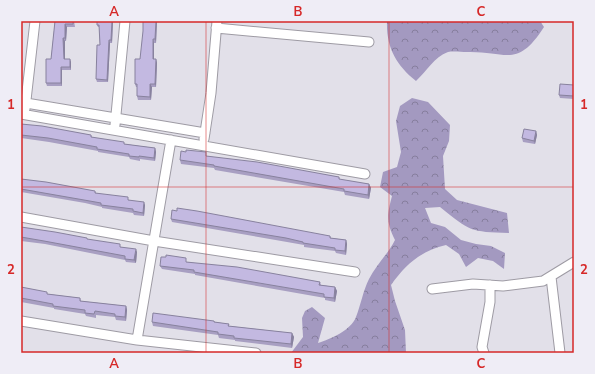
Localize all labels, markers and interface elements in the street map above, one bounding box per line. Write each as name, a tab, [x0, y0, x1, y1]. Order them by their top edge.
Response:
text: A	[109, 3, 119, 21]
text: B	[294, 3, 303, 21]
text: C	[477, 3, 486, 21]
text: 1	[7, 96, 15, 114]
text: 1	[580, 96, 588, 114]
text: 2	[7, 261, 15, 279]
text: 2	[580, 261, 588, 279]
text: A	[109, 355, 119, 373]
text: B	[294, 355, 303, 373]
text: C	[477, 355, 486, 373]

